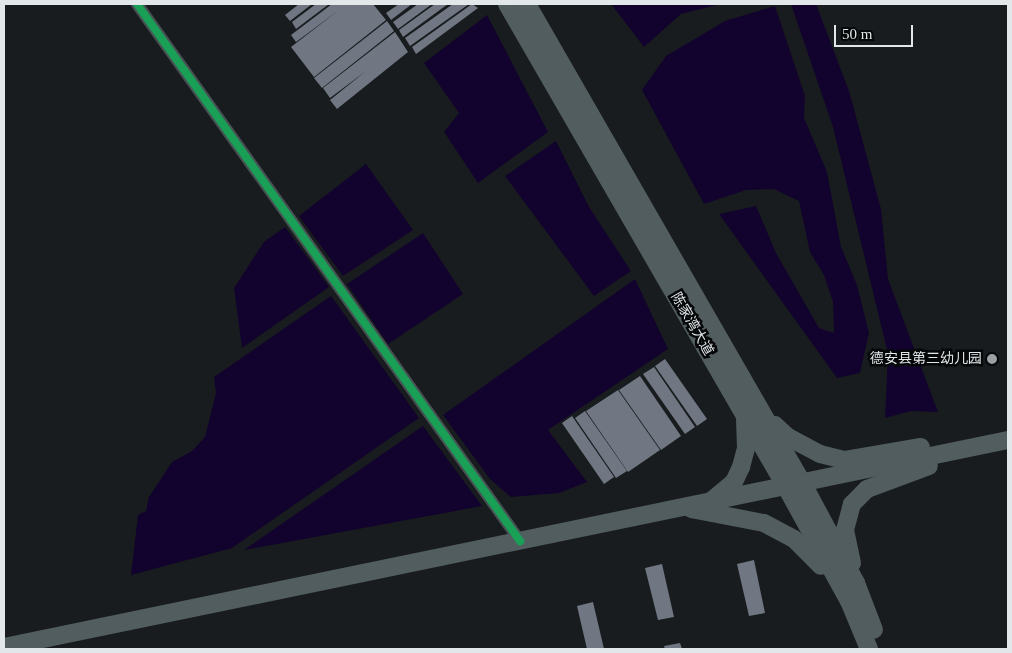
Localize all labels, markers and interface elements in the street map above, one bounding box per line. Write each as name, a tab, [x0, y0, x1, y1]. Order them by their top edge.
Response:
scale bar	[837, 15, 916, 47]
text: 50 m	[842, 26, 872, 42]
street label: 陈家湾大道	[667, 289, 717, 359]
place label: 德安县第三幼儿园	[870, 351, 982, 367]
marker: 德安县第三幼儿园	[986, 353, 998, 365]

